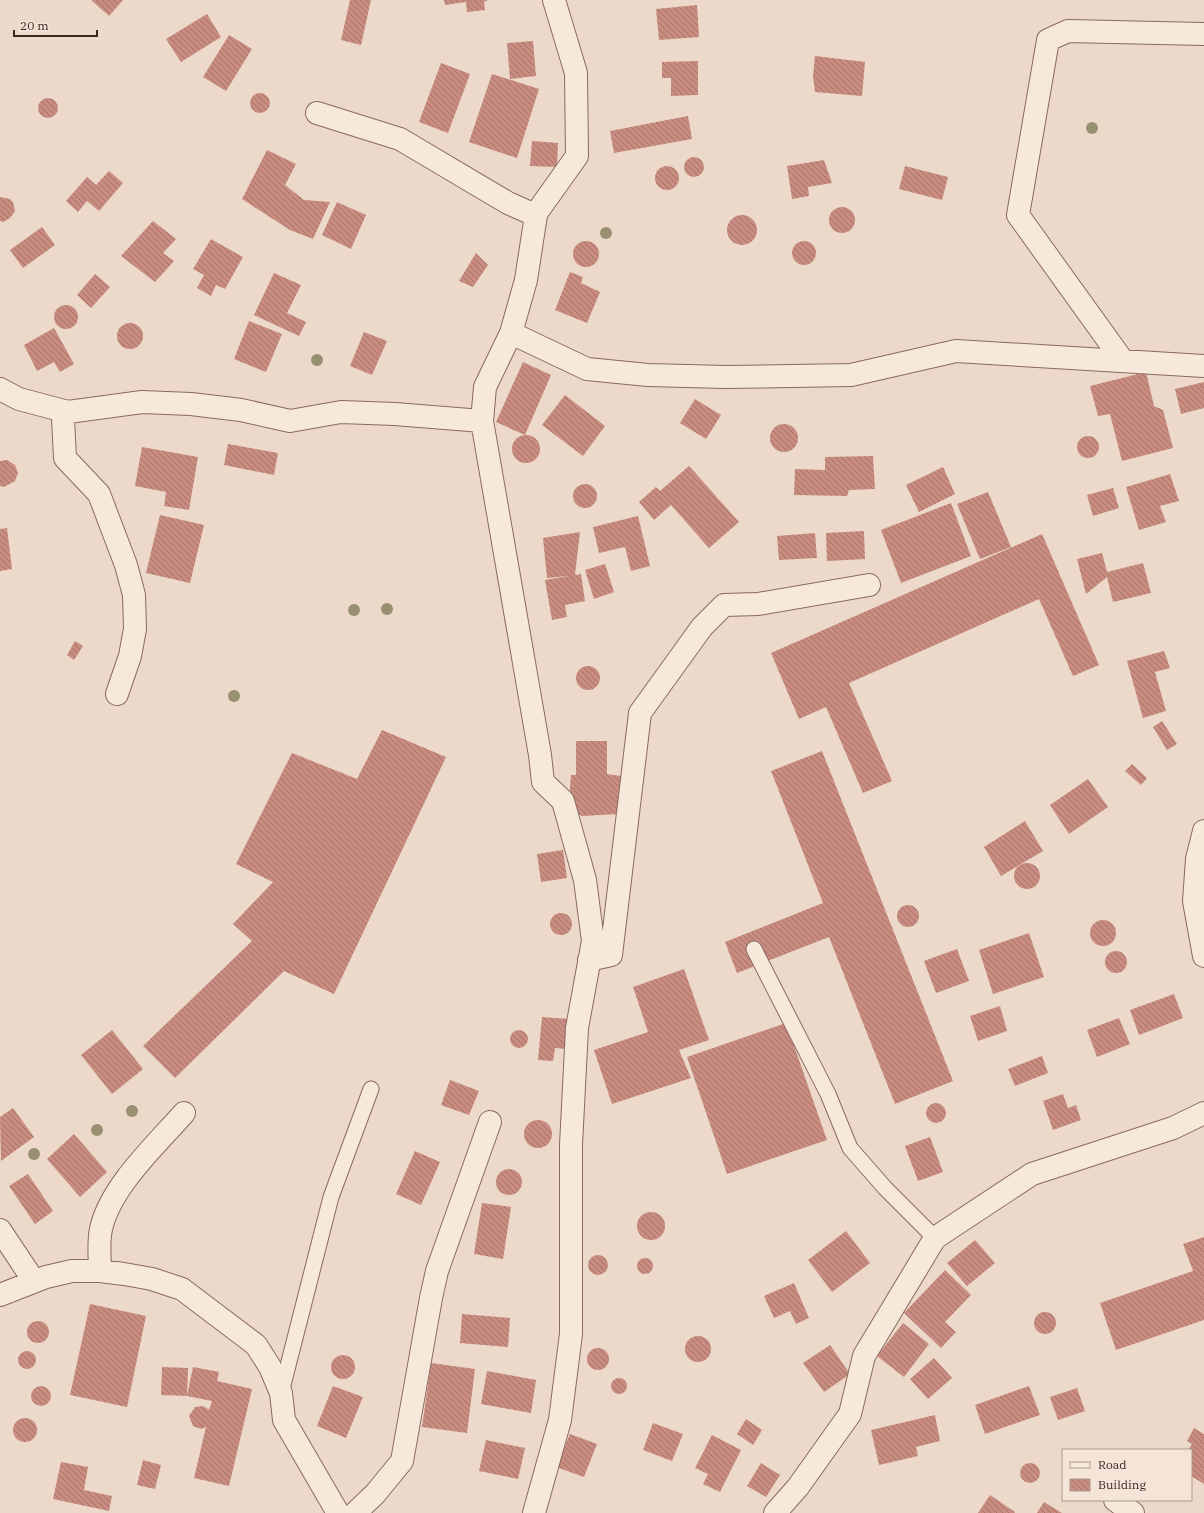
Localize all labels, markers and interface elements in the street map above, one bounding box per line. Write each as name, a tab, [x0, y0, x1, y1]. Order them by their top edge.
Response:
scale bar	[14, 12, 97, 38]
text: 20 m	[20, 18, 49, 33]
legend	[1062, 1449, 1192, 1501]
text: Road	[1098, 1457, 1127, 1472]
text: Building	[1098, 1477, 1146, 1492]

